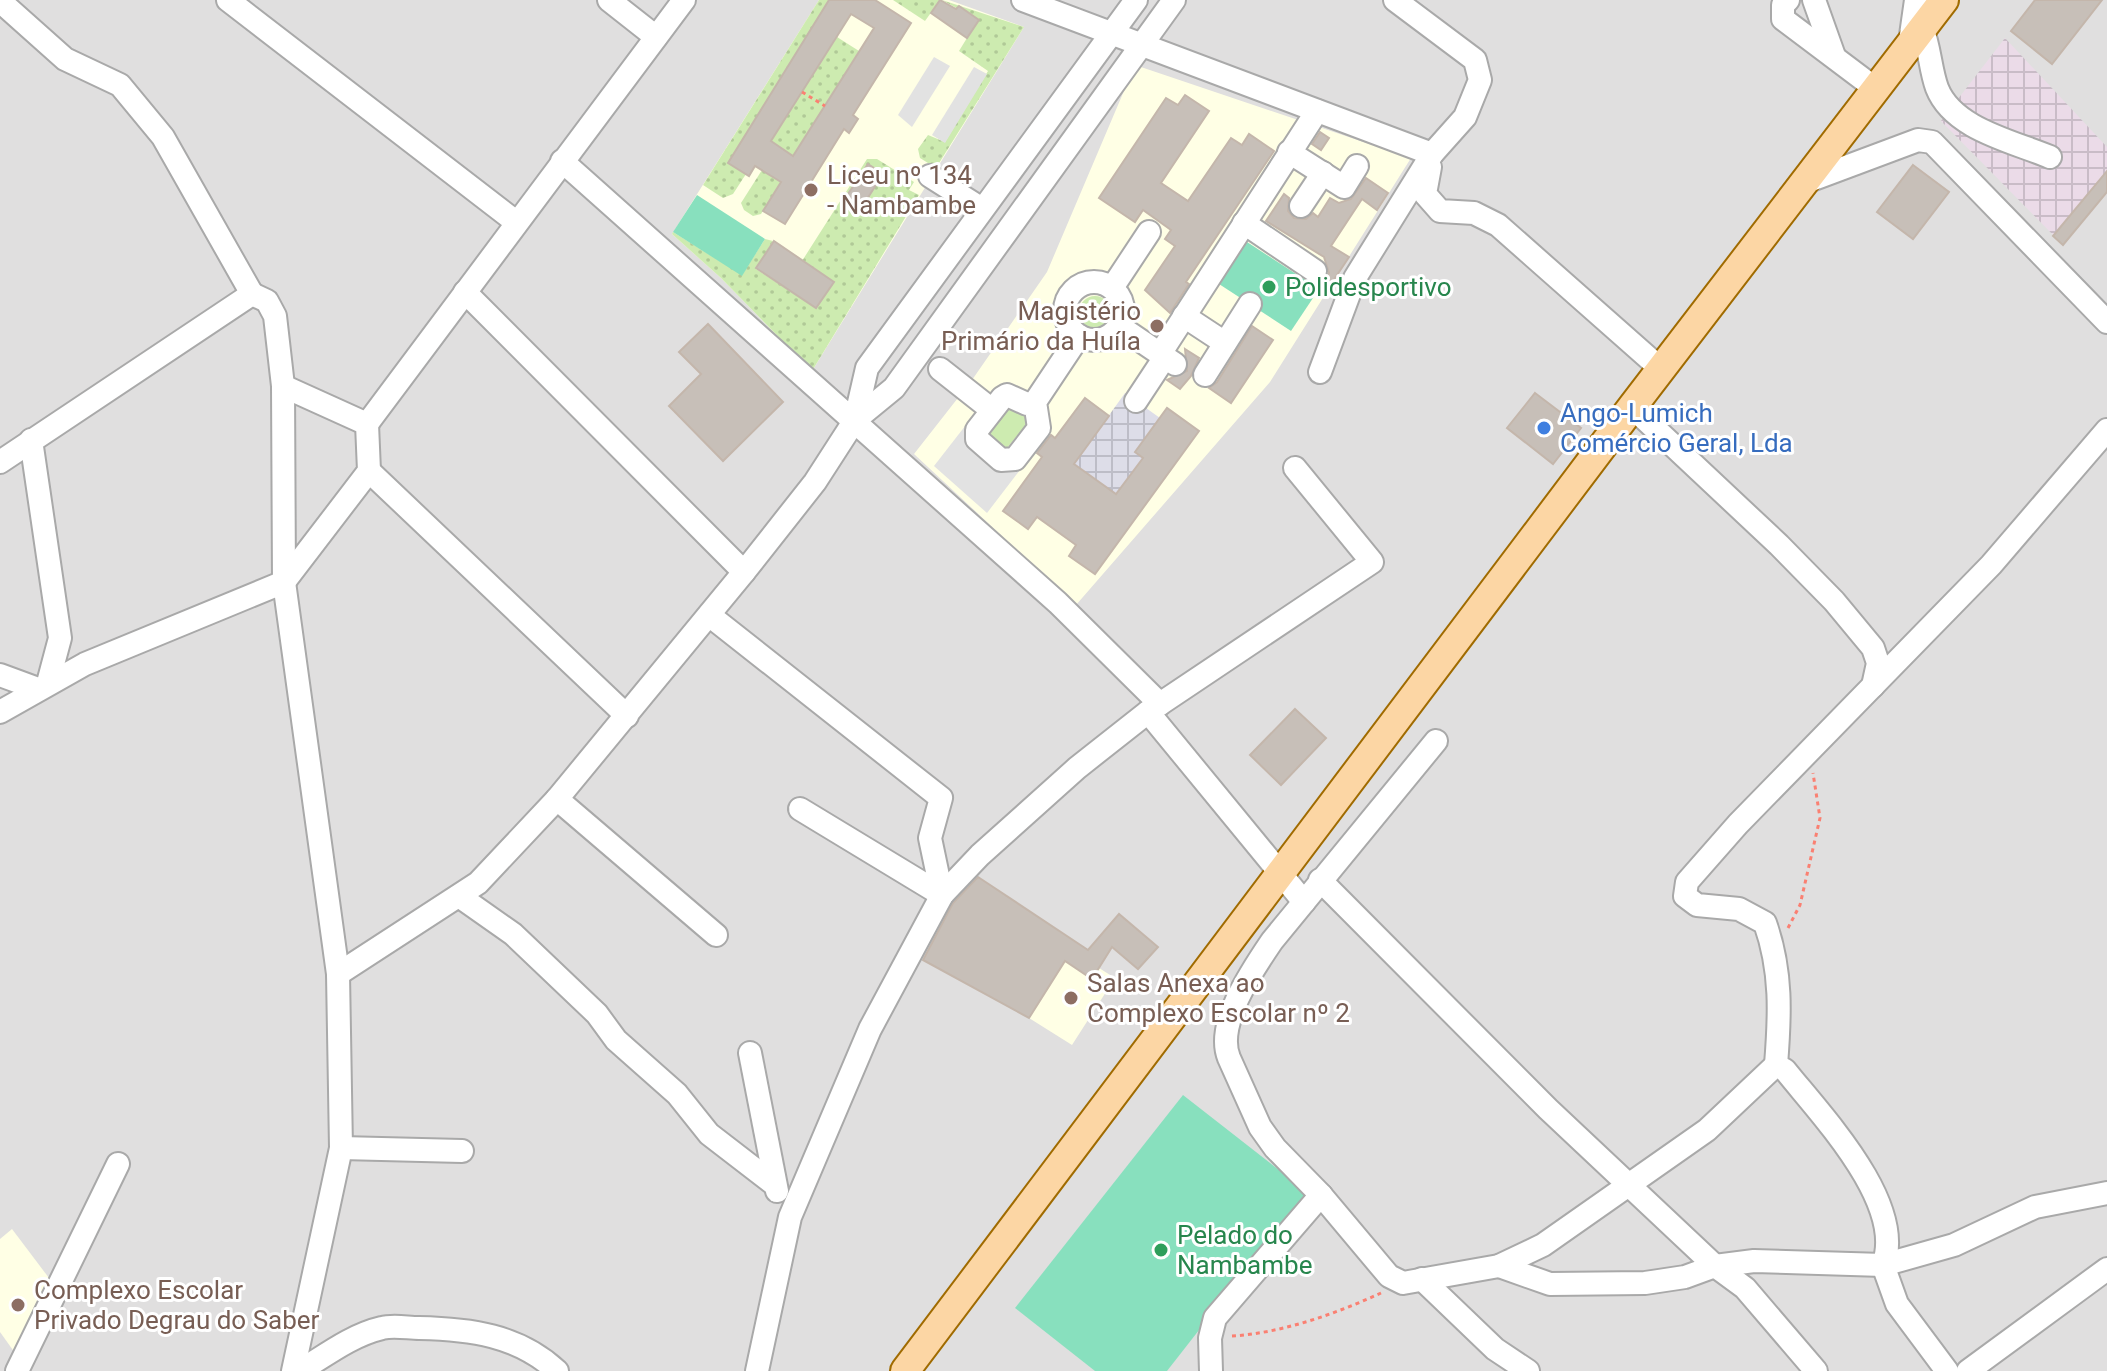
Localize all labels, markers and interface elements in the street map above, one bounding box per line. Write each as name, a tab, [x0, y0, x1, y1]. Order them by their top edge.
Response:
place label: Liceu nº 134 - Nambambe	[827, 160, 976, 220]
marker: Liceu nº 134 - Nambambe	[802, 181, 820, 199]
place label: Polidesportivo	[1285, 272, 1452, 302]
marker: Polidesportivo	[1260, 278, 1278, 296]
place label: Magistério Primário da Huíla	[941, 296, 1141, 356]
marker: Magistério Primário da Huíla	[1148, 317, 1166, 335]
place label: Ango-Lumich Comércio Geral, Lda	[1560, 398, 1793, 458]
marker: Ango-Lumich Comércio Geral, Lda	[1535, 419, 1553, 437]
place label: Salas Anexa ao Complexo Escolar nº 2	[1087, 968, 1350, 1028]
marker: Salas Anexa ao Complexo Escolar nº 2	[1062, 989, 1080, 1007]
place label: Pelado do Nambambe	[1177, 1220, 1312, 1280]
marker: Pelado do Nambambe	[1152, 1241, 1170, 1259]
place label: Complexo Escolar Privado Degrau do Saber	[34, 1275, 320, 1335]
marker: Complexo Escolar Privado Degrau do Saber	[9, 1296, 27, 1314]

